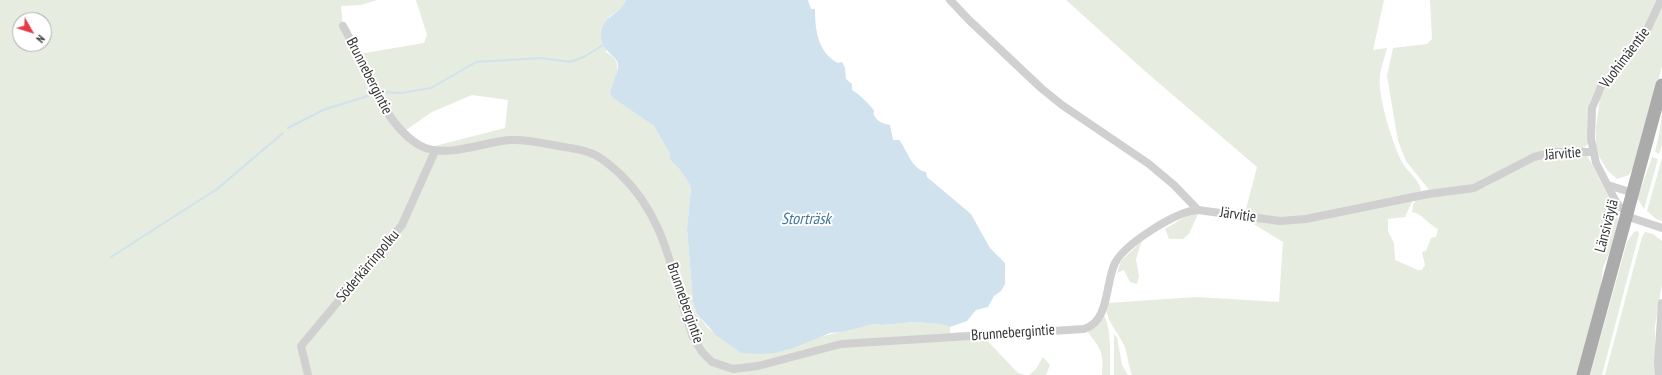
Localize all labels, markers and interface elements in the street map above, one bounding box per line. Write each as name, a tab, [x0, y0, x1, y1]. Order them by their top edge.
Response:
north arrow	[12, 12, 52, 52]
street label: Vuohimäentie	[1596, 24, 1654, 92]
text: N	[33, 32, 48, 46]
street label: Brunnebergintie	[342, 35, 396, 117]
street label: Järvitie	[1544, 143, 1582, 165]
street label: Länsiväylä	[1591, 198, 1623, 254]
street label: Järvitie	[1219, 204, 1257, 226]
water label: Storträsk	[781, 209, 831, 229]
street label: Söderkärrinpolku	[333, 226, 403, 306]
street label: Brunnebergintie	[663, 260, 707, 346]
street label: Brunnebergintie	[971, 321, 1055, 345]

